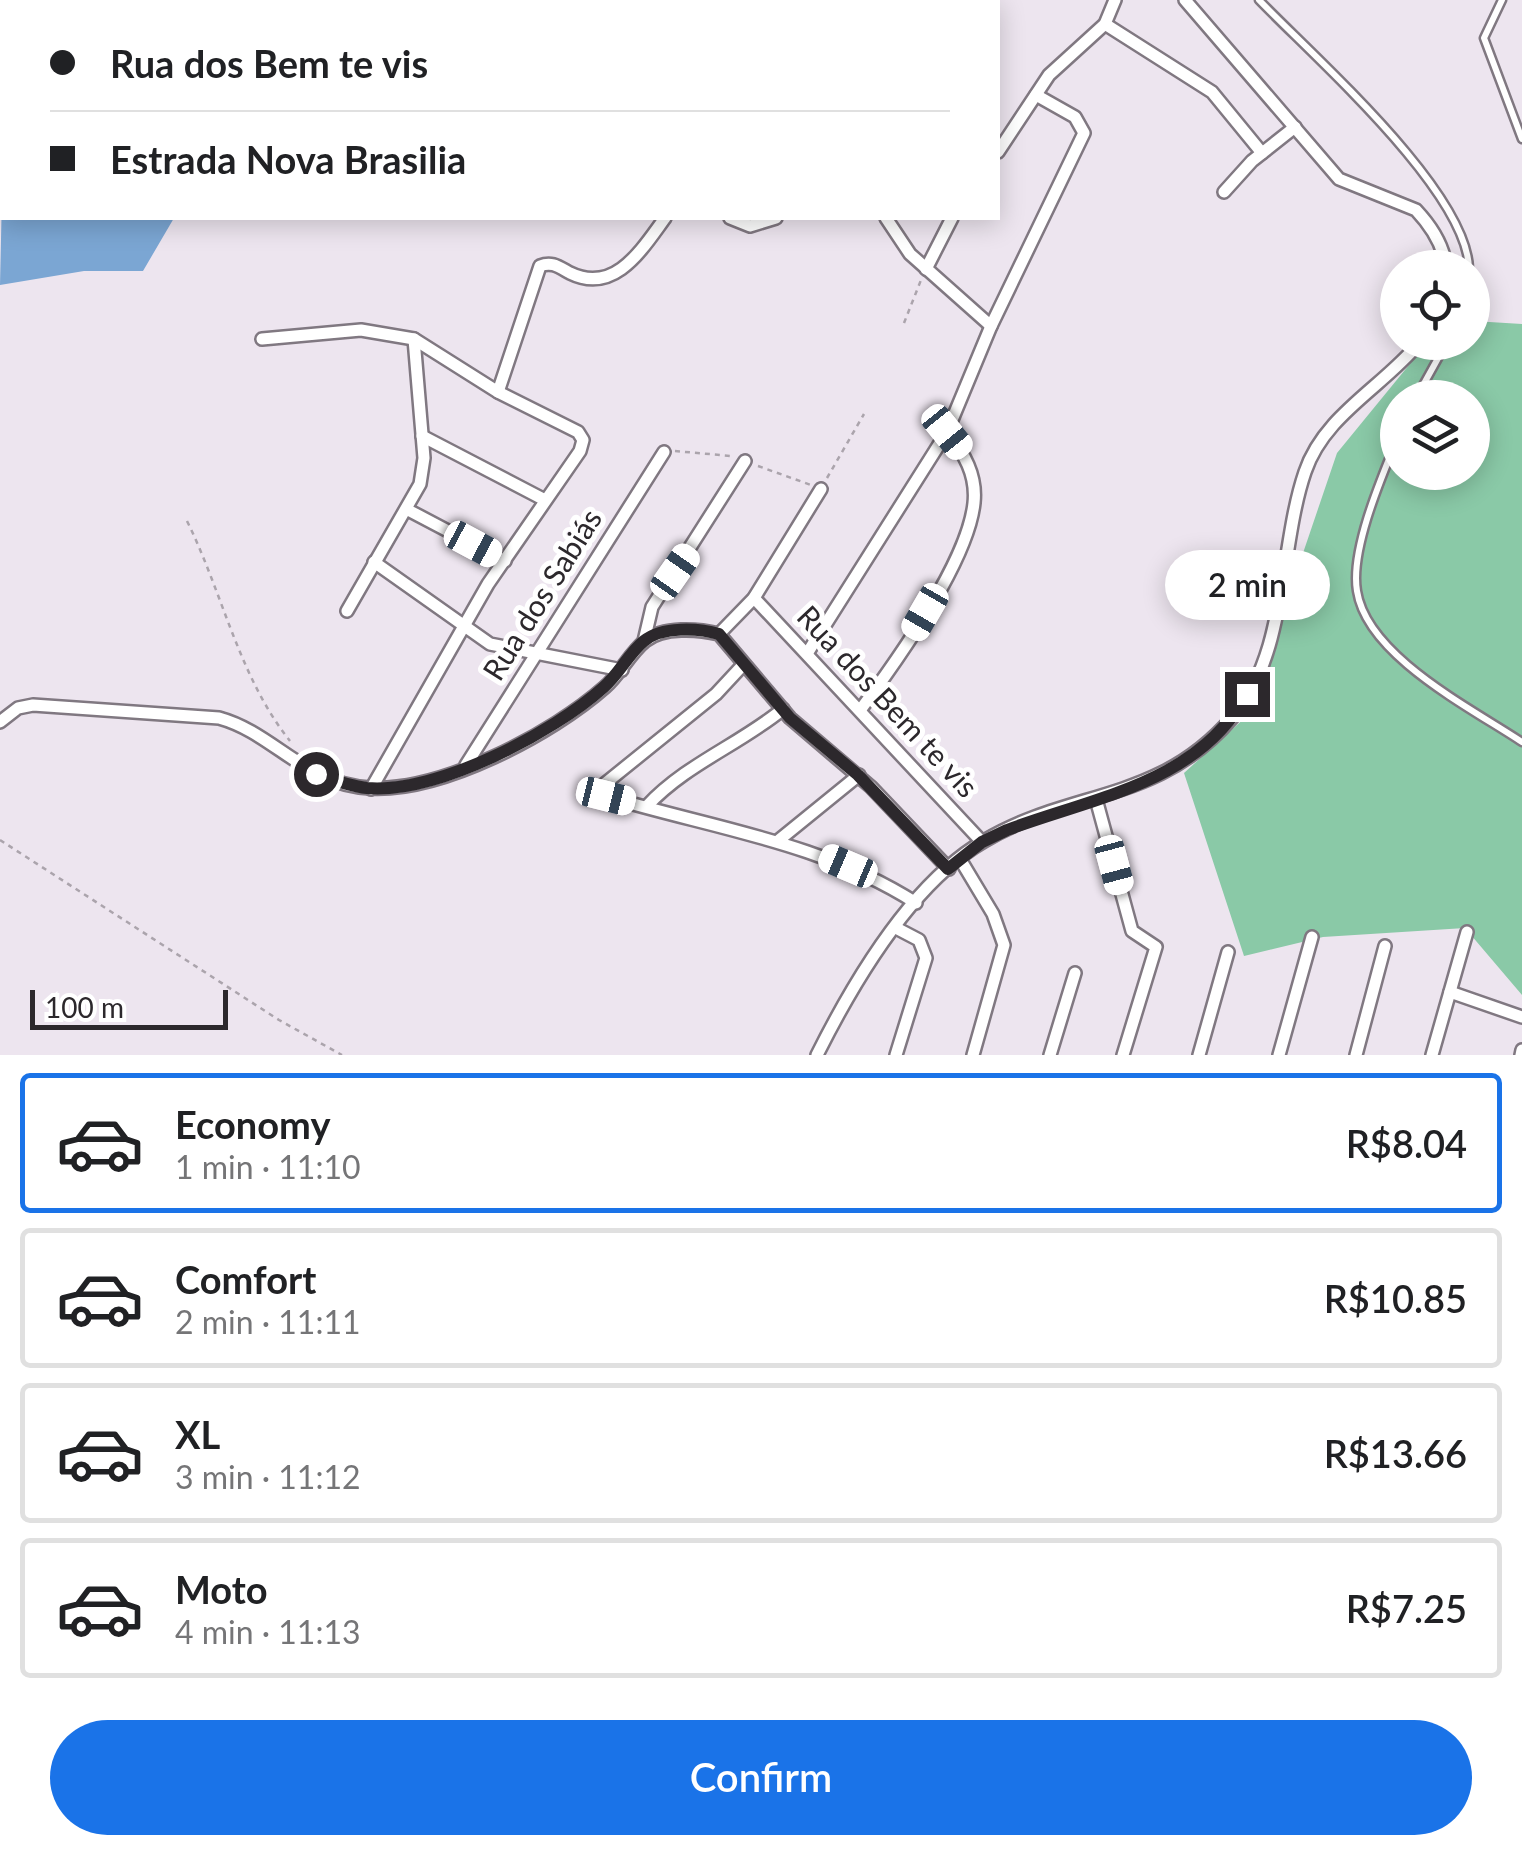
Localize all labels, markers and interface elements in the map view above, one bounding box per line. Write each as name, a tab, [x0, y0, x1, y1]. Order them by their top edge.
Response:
text: Rua dos Bem te vis	[110, 40, 428, 86]
text: Estrada Nova Brasilia	[110, 136, 466, 182]
map controls	[1380, 250, 1490, 490]
button: locate	[1380, 250, 1490, 360]
button: layers	[1380, 380, 1490, 490]
car	[916, 399, 978, 465]
street label: Rua dos Sabiás	[474, 502, 608, 686]
car	[439, 517, 507, 571]
car	[646, 539, 704, 605]
callout: 2 min	[1164, 549, 1330, 619]
text: 2 min	[1208, 565, 1287, 604]
car	[897, 579, 953, 645]
street label: Rua dos Bem te vis	[791, 597, 986, 804]
route end	[1225, 672, 1270, 717]
route start	[294, 752, 339, 797]
car	[573, 774, 639, 818]
car	[1092, 832, 1136, 898]
car	[815, 840, 881, 892]
scale bar	[30, 985, 228, 1030]
text: 100 m	[45, 990, 124, 1024]
icon: car	[55, 1098, 145, 1188]
text: Economy	[175, 1101, 330, 1147]
text: R$8.04	[1346, 1120, 1467, 1166]
text: 1 min · 11:10	[175, 1147, 361, 1186]
icon: car	[55, 1253, 145, 1343]
text: Comfort	[175, 1256, 316, 1302]
text: R$10.85	[1324, 1275, 1467, 1321]
text: 2 min · 11:11	[175, 1302, 361, 1341]
icon: car	[55, 1408, 145, 1498]
text: XL	[175, 1411, 220, 1457]
text: R$13.66	[1324, 1430, 1467, 1476]
text: 3 min · 11:12	[175, 1457, 361, 1496]
icon: car	[55, 1563, 145, 1653]
text: Moto	[175, 1566, 268, 1612]
text: R$7.25	[1346, 1585, 1467, 1631]
text: 4 min · 11:13	[175, 1612, 361, 1651]
button: Confirm	[50, 1720, 1472, 1835]

